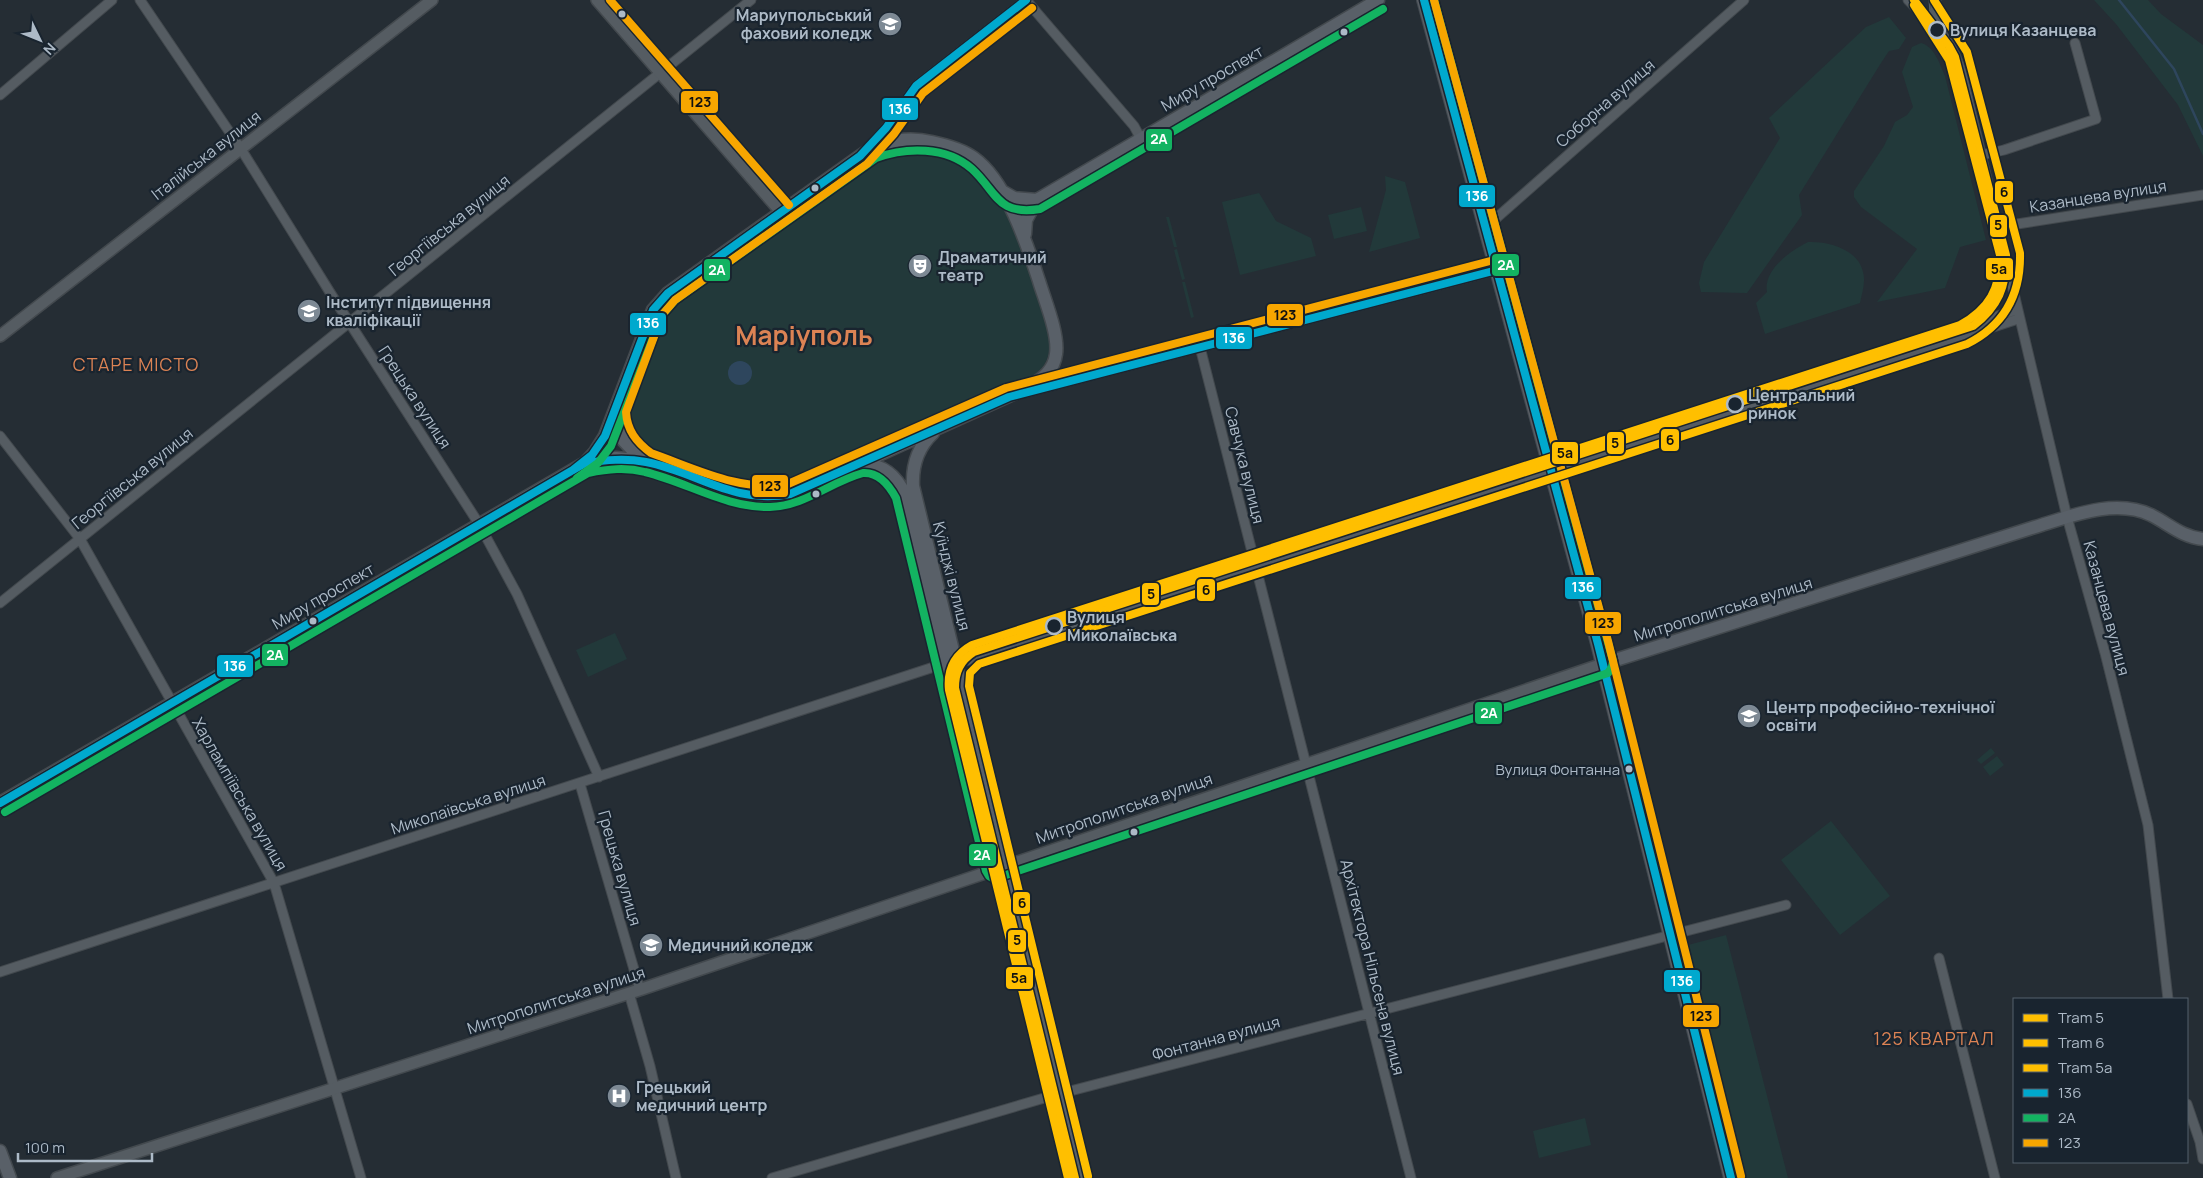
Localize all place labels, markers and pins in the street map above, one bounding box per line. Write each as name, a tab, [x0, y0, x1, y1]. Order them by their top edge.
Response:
place label: Мариупольський фаховий коледж	[736, 4, 873, 44]
unlabelled marker	[617, 9, 627, 19]
school or university icon: Мариупольський фаховий коледж	[877, 11, 903, 37]
place label: Вулиця Казанцева	[1950, 19, 2096, 41]
marker: Вулиця Казанцева	[1928, 21, 1946, 39]
unlabelled marker	[1339, 27, 1349, 37]
unlabelled marker	[810, 183, 820, 193]
place label: Драматичний театр	[938, 246, 1047, 286]
theatre icon: Драматичний театр	[907, 253, 933, 279]
place label: Інститут підвищення кваліфікації	[326, 291, 491, 331]
school or university icon: Інститут підвищення кваліфікації	[296, 298, 322, 324]
place label: Центральний ринок	[1748, 384, 1855, 424]
marker: Центральний ринок	[1726, 395, 1744, 413]
unlabelled marker	[811, 489, 821, 499]
place label: Вулиця Миколаївська	[1067, 606, 1177, 646]
unlabelled marker	[308, 616, 318, 626]
marker: Вулиця Миколаївська	[1045, 617, 1063, 635]
place label: Центр професійно-технічної освіти	[1766, 696, 1995, 736]
school or university icon: Центр професійно-технічної освіти	[1736, 703, 1762, 729]
place label: Вулиця Фонтанна	[1495, 759, 1620, 780]
marker: Вулиця Фонтанна	[1624, 764, 1634, 774]
unlabelled marker	[1129, 827, 1139, 837]
school or university icon: Медичний коледж	[638, 932, 664, 958]
place label: Медичний коледж	[668, 934, 814, 956]
place label: Грецький медичний центр	[636, 1076, 767, 1116]
hospital icon: Грецький медичний центр	[606, 1083, 632, 1109]

